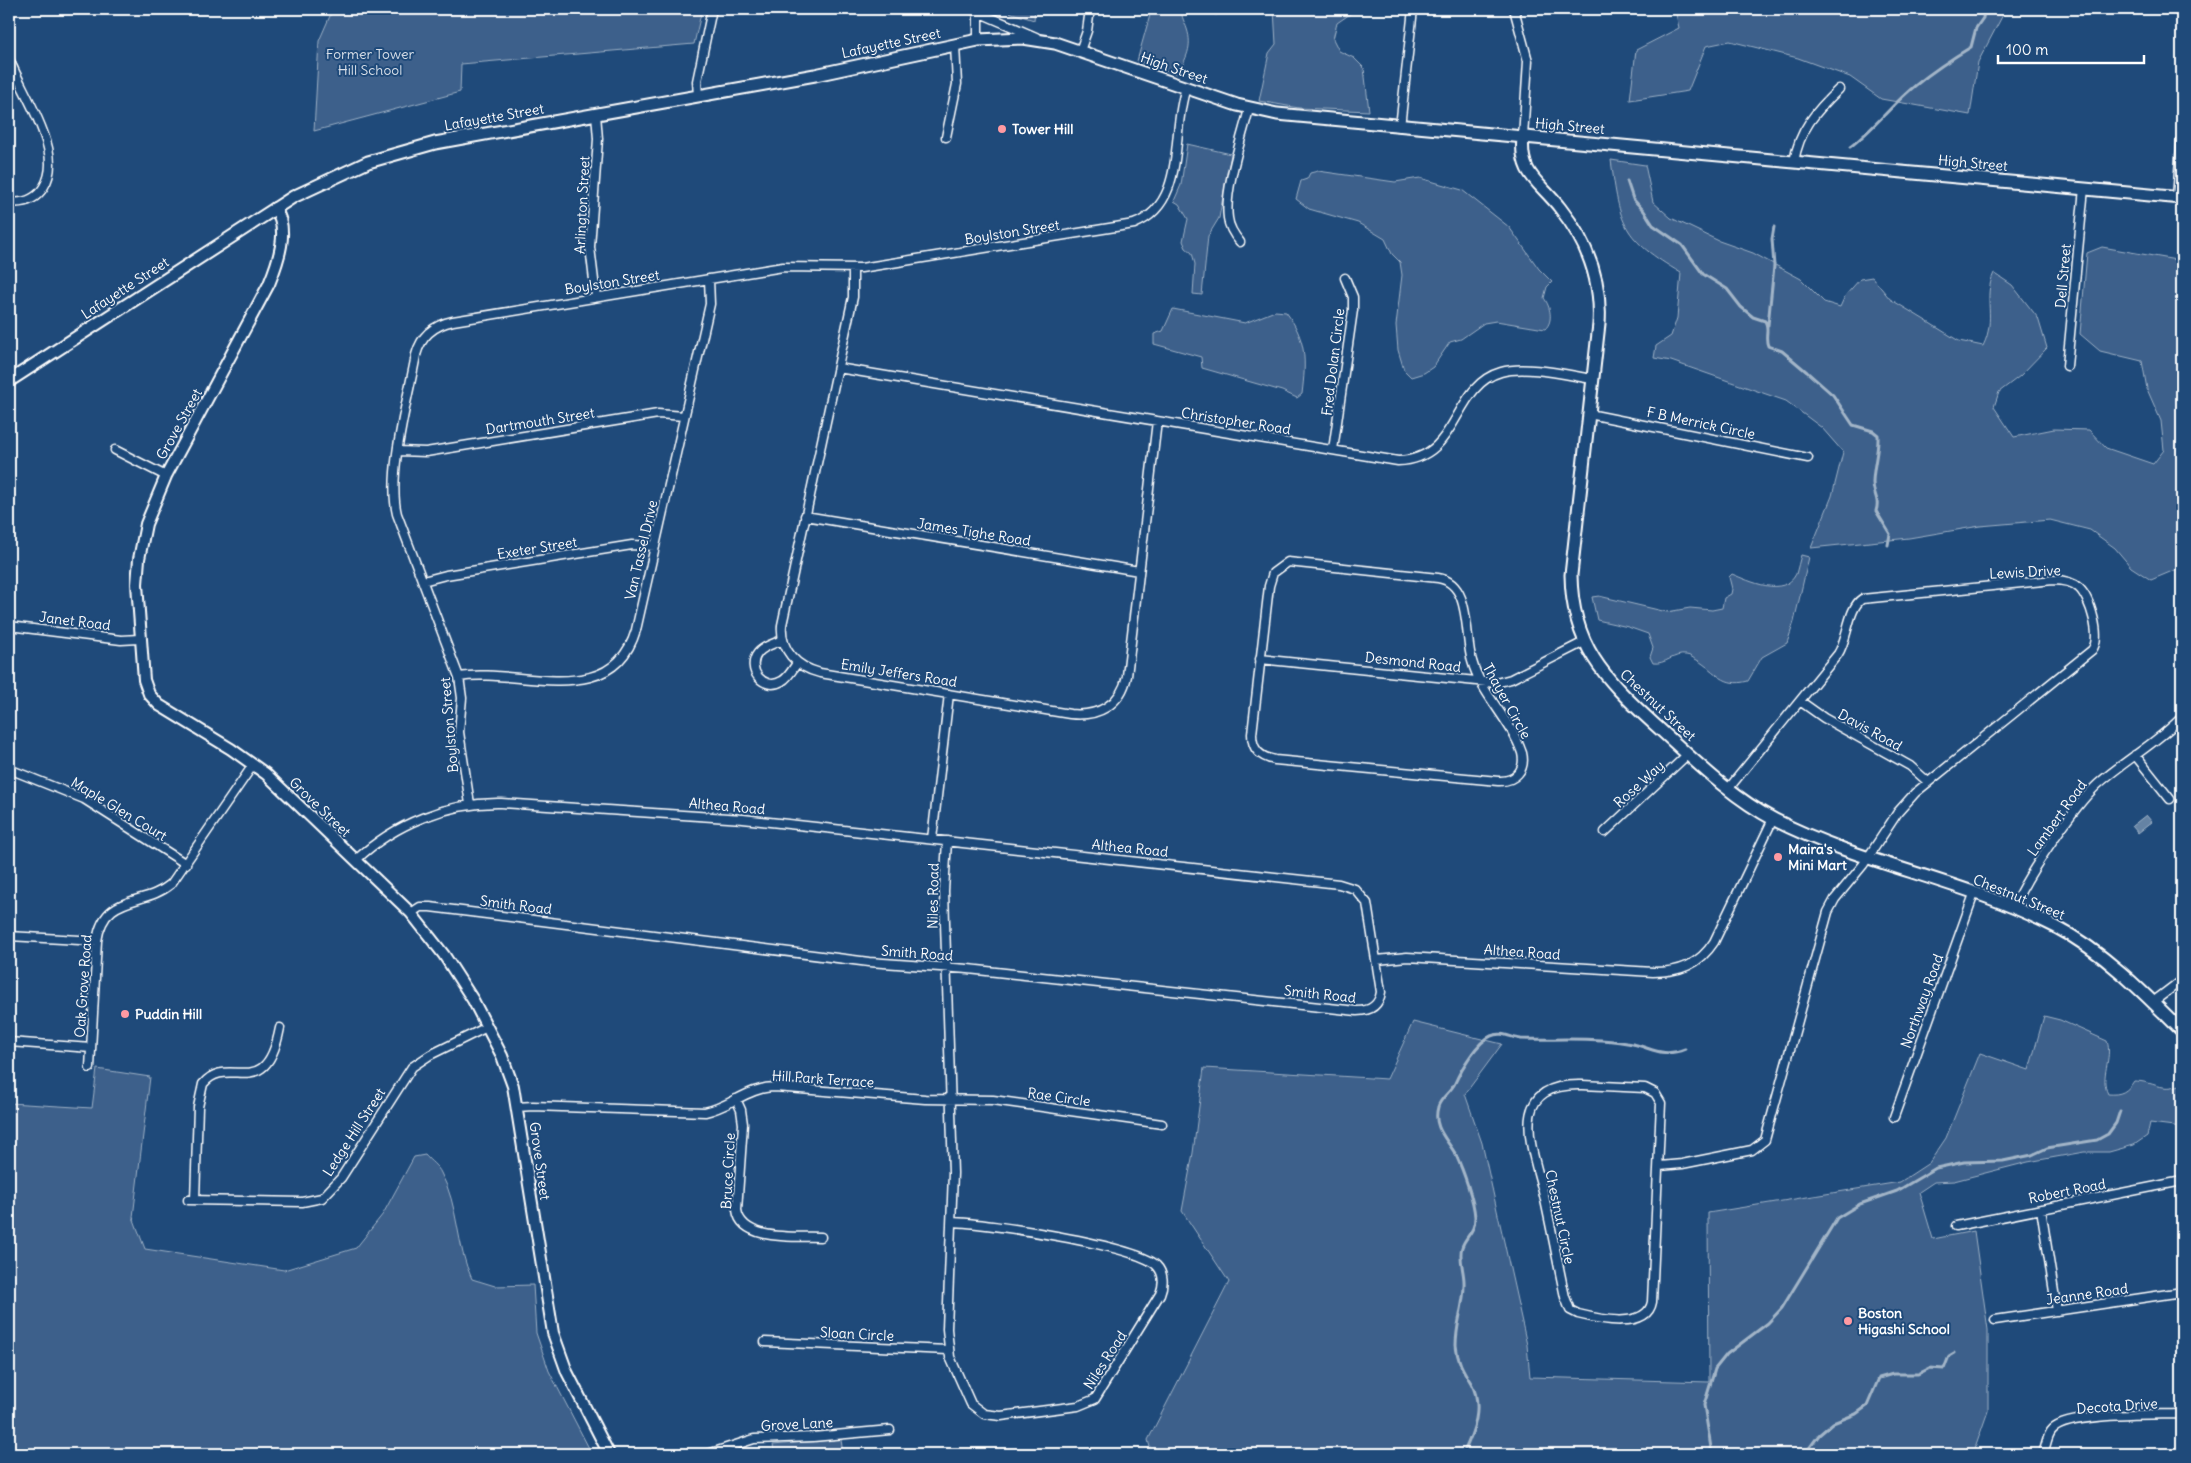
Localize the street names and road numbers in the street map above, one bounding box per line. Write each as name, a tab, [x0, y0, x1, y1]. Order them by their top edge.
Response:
street label: Lafayette Street	[840, 24, 942, 62]
street label: High Street	[1138, 48, 1210, 88]
street label: Lafayette Street	[443, 99, 545, 135]
street label: High Street	[1534, 114, 1606, 138]
street label: High Street	[1937, 151, 2009, 175]
street label: Arlington Street	[570, 155, 594, 255]
street label: Boylston Street	[963, 216, 1061, 248]
street label: Dell Street	[2051, 243, 2075, 309]
street label: Lafayette Street	[78, 253, 172, 323]
street label: Boylston Street	[563, 266, 661, 298]
street label: Fred Dolan Circle	[1317, 307, 1349, 417]
street label: Grove Street	[152, 385, 206, 463]
street label: Dartmouth Street	[484, 403, 596, 439]
street label: Christopher Road	[1180, 403, 1292, 439]
street label: F B Merrick Circle	[1645, 403, 1757, 443]
street label: Van Tassel Drive	[621, 498, 661, 602]
street label: James Tighe Road	[916, 514, 1032, 550]
street label: Exeter Street	[496, 533, 579, 563]
street label: Lewis Drive	[1989, 561, 2061, 583]
street label: Janet Road	[38, 608, 112, 634]
street label: Desmond Road	[1364, 648, 1462, 676]
street label: Emily Jeffers Road	[840, 655, 958, 691]
street label: Thayer Circle	[1479, 660, 1535, 742]
street label: Chestnut Street	[1616, 665, 1700, 745]
street label: Boylston Street	[436, 676, 462, 774]
street label: Davis Road	[1835, 705, 1905, 755]
street label: Rose Way	[1610, 757, 1668, 811]
street label: Maple Glen Court	[68, 773, 171, 845]
street label: Grove Street	[285, 773, 355, 841]
street label: Lambert Road	[2023, 776, 2091, 860]
street label: Althea Road	[688, 794, 766, 818]
street label: Althea Road	[1091, 835, 1169, 861]
street label: Niles Road	[923, 863, 943, 929]
street label: Chestnut Street	[1970, 870, 2068, 924]
street label: Smith Road	[479, 892, 553, 918]
street label: Oak Grove Road	[70, 934, 96, 1038]
street label: Althea Road	[1483, 940, 1561, 964]
street label: Smith Road	[880, 942, 954, 964]
street label: Northway Road	[1897, 951, 1947, 1051]
street label: Smith Road	[1283, 981, 1357, 1007]
street label: Hill Park Terrace	[771, 1066, 875, 1092]
street label: Ledge Hill Street	[319, 1084, 389, 1180]
street label: Rae Circle	[1026, 1084, 1092, 1110]
street label: Grove Street	[526, 1121, 554, 1201]
street label: Bruce Circle	[717, 1132, 739, 1210]
street label: Chestnut Circle	[1541, 1168, 1579, 1266]
street label: Robert Road	[2027, 1175, 2107, 1207]
street label: Jeanne Road	[2045, 1279, 2129, 1309]
street label: Sloan Circle	[820, 1323, 894, 1345]
street label: Niles Road	[1079, 1327, 1131, 1393]
street label: Decota Drive	[2076, 1394, 2158, 1418]
street label: Grove Lane	[760, 1413, 834, 1435]

